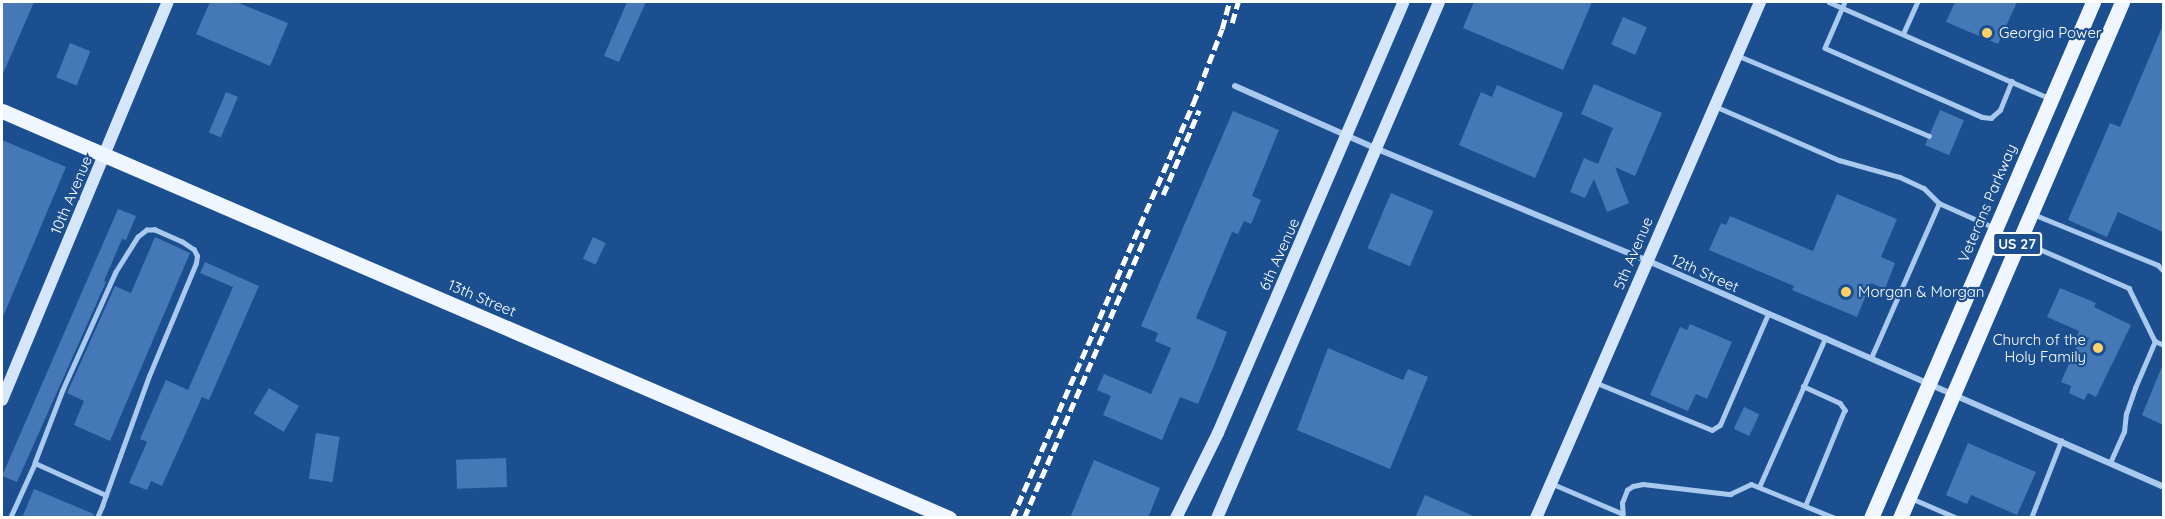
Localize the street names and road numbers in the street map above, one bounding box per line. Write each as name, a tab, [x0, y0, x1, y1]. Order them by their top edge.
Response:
street label: Veterans Parkway	[1954, 141, 2020, 265]
street label: 10th Avenue	[46, 153, 96, 237]
street label: 5th Avenue	[1610, 214, 1656, 292]
street label: 6th Avenue	[1255, 215, 1303, 293]
road number: US 27	[1992, 233, 2042, 255]
street label: 12th Street	[1668, 250, 1742, 296]
street label: 13th Street	[445, 276, 519, 320]

